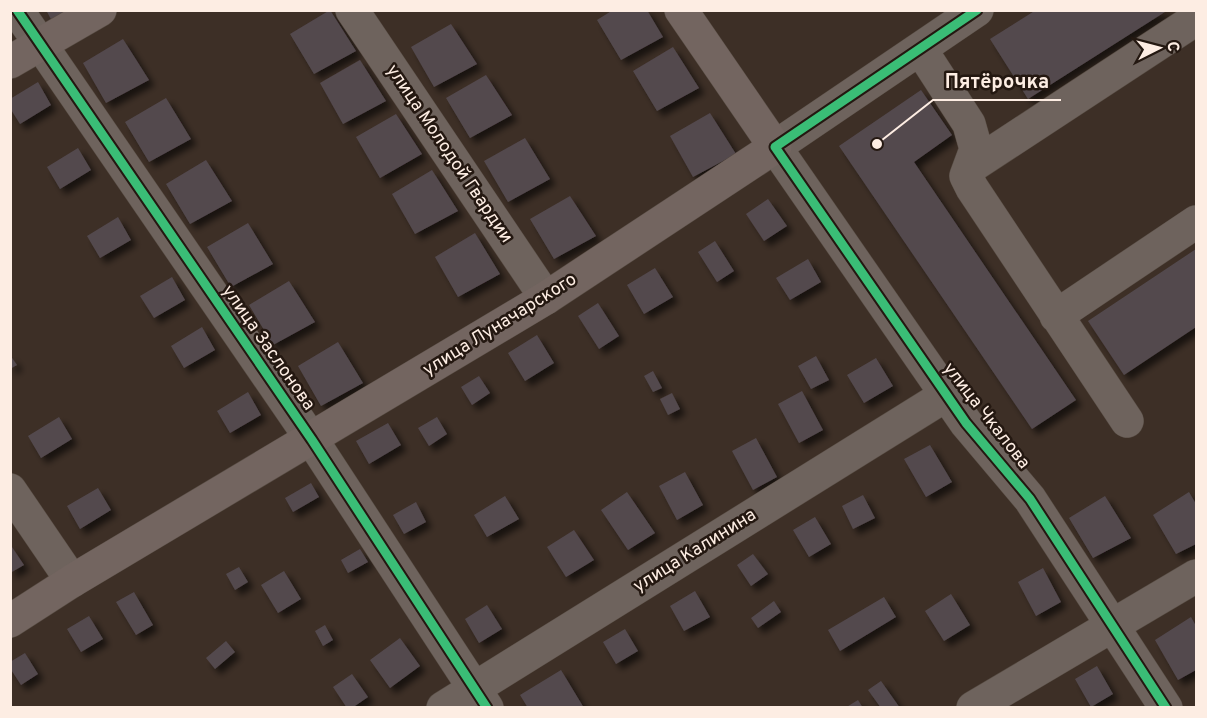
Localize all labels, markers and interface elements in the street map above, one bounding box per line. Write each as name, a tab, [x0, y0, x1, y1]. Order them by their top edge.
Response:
north arrow	[1129, 18, 1189, 78]
text: С	[1161, 41, 1182, 53]
street label: улица Молодой Гвардии	[381, 60, 517, 248]
callout: Пятёрочка	[933, 62, 1061, 100]
text: Пятёрочка	[945, 70, 1049, 96]
street label: улица Луначарского	[419, 268, 581, 382]
street label: улица Заслонова	[216, 281, 320, 415]
street label: улица Чкалова	[937, 358, 1035, 474]
street label: улица Калинина	[629, 504, 761, 598]

